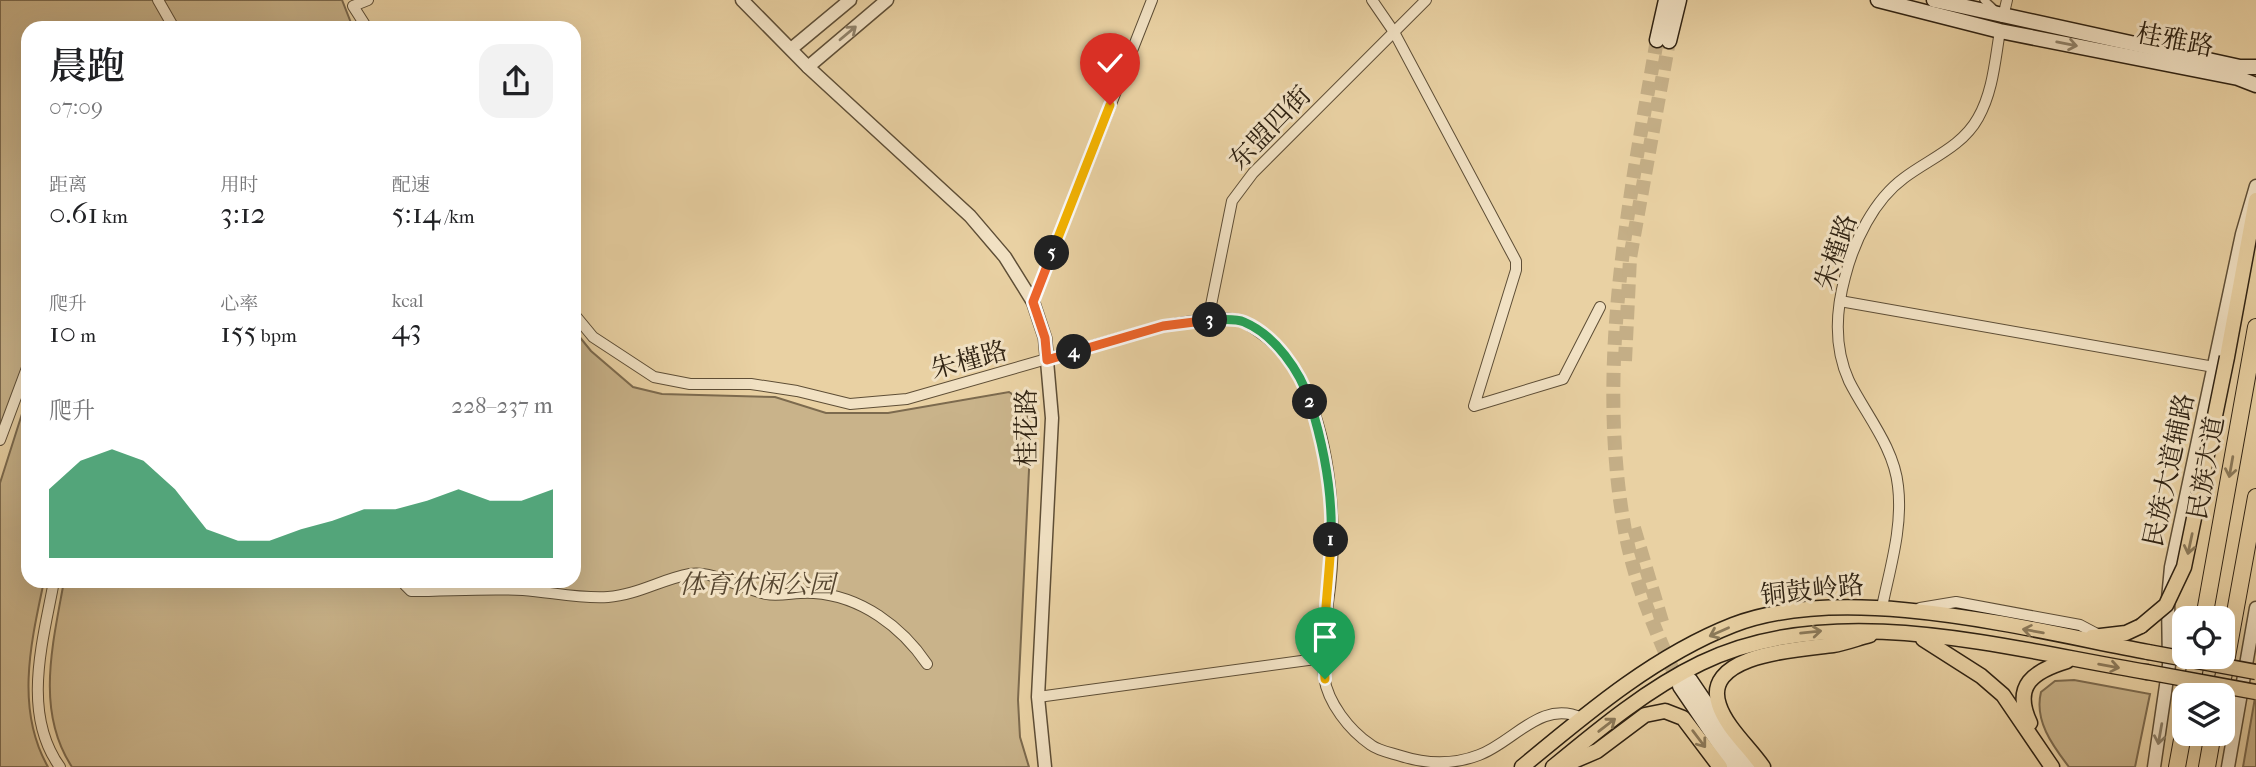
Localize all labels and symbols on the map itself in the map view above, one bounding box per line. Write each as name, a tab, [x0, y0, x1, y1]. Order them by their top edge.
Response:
street label: 桂雅路	[2134, 17, 2216, 63]
one-way arrow	[838, 25, 856, 41]
pin	[1080, 33, 1140, 105]
one-way arrow	[2055, 38, 2078, 52]
street label: 东盟四街	[1223, 80, 1317, 176]
street label: 朱槿路	[1809, 210, 1863, 294]
pin: 5	[1034, 236, 1070, 270]
pin: 3	[1192, 302, 1228, 338]
pin: 4	[1056, 334, 1092, 370]
street label: 朱槿路	[927, 335, 1011, 385]
pin: 2	[1292, 384, 1328, 420]
street label: 桂花路	[1011, 389, 1042, 467]
street label: 民族大道辅路	[2138, 390, 2200, 550]
street label: 民族大道	[2182, 414, 2230, 522]
one-way arrow	[2224, 455, 2237, 478]
pin: 1	[1314, 522, 1348, 558]
one-way arrow	[2182, 532, 2196, 555]
park label: 体育休闲公园	[679, 569, 839, 600]
street label: 铜鼓岭路	[1759, 569, 1865, 611]
pin	[1295, 607, 1355, 679]
one-way arrow	[2022, 624, 2045, 637]
one-way arrow	[1799, 625, 1822, 638]
one-way arrow	[1709, 626, 1730, 639]
one-way arrow	[2097, 660, 2120, 673]
one-way arrow	[1597, 717, 1615, 732]
one-way arrow	[2153, 722, 2166, 745]
one-way arrow	[1691, 729, 1706, 748]

